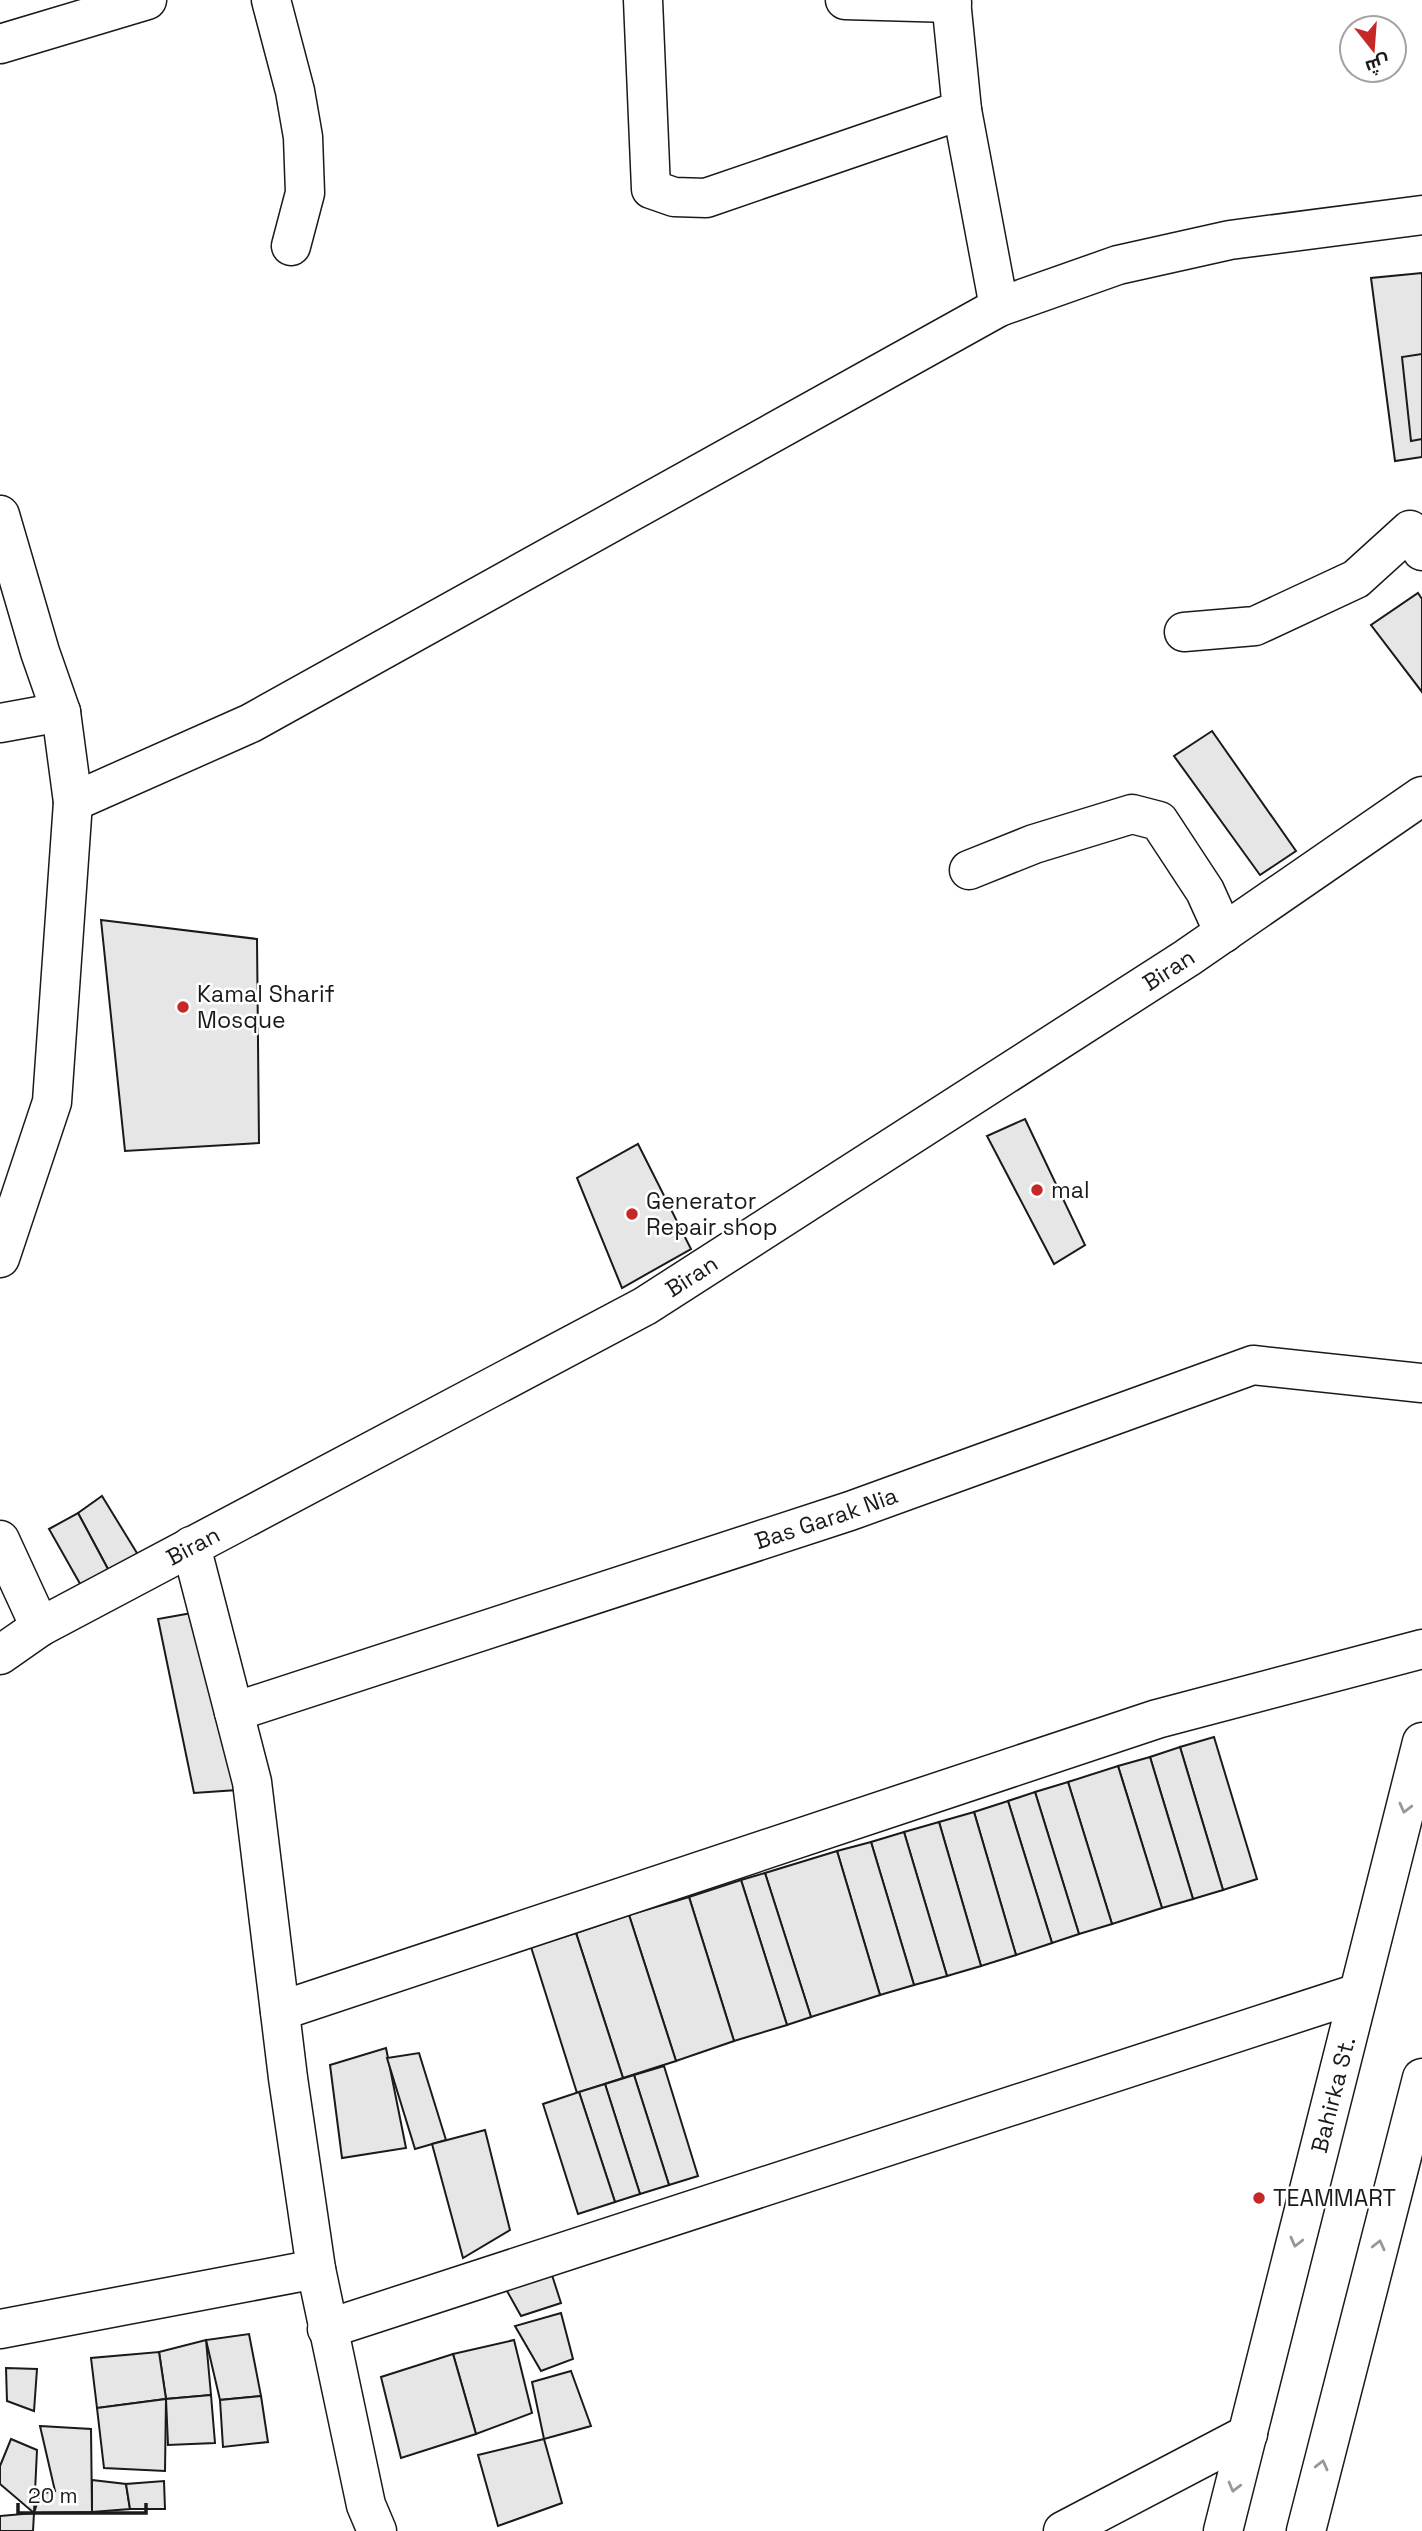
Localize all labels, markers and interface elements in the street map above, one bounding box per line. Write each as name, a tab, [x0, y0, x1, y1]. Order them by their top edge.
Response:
north arrow	[1338, 14, 1408, 84]
text: ش	[1363, 49, 1393, 80]
street label: Biran	[1137, 942, 1201, 998]
place label: Kamal Sharif Mosque	[197, 979, 335, 1035]
marker: Kamal Sharif Mosque	[175, 999, 191, 1015]
place label: mal	[1051, 1175, 1090, 1205]
marker: mal	[1029, 1182, 1045, 1198]
place label: Generator Repair shop	[646, 1186, 778, 1242]
marker: Generator Repair shop	[624, 1206, 640, 1222]
street label: Biran	[660, 1248, 723, 1304]
street label: Bas Garak Nia	[751, 1480, 902, 1556]
street label: Biran	[161, 1519, 225, 1572]
one-way arrow	[1399, 1802, 1413, 1814]
street label: Bahirka St.	[1304, 2033, 1362, 2156]
place label: TEAMMART	[1273, 2183, 1396, 2213]
marker: TEAMMART	[1251, 2190, 1267, 2206]
one-way arrow	[1290, 2236, 1304, 2248]
one-way arrow	[1371, 2239, 1385, 2251]
one-way arrow	[1314, 2459, 1328, 2471]
scale bar	[18, 2472, 145, 2516]
one-way arrow	[1228, 2481, 1242, 2493]
text: 20 m	[28, 2482, 78, 2509]

